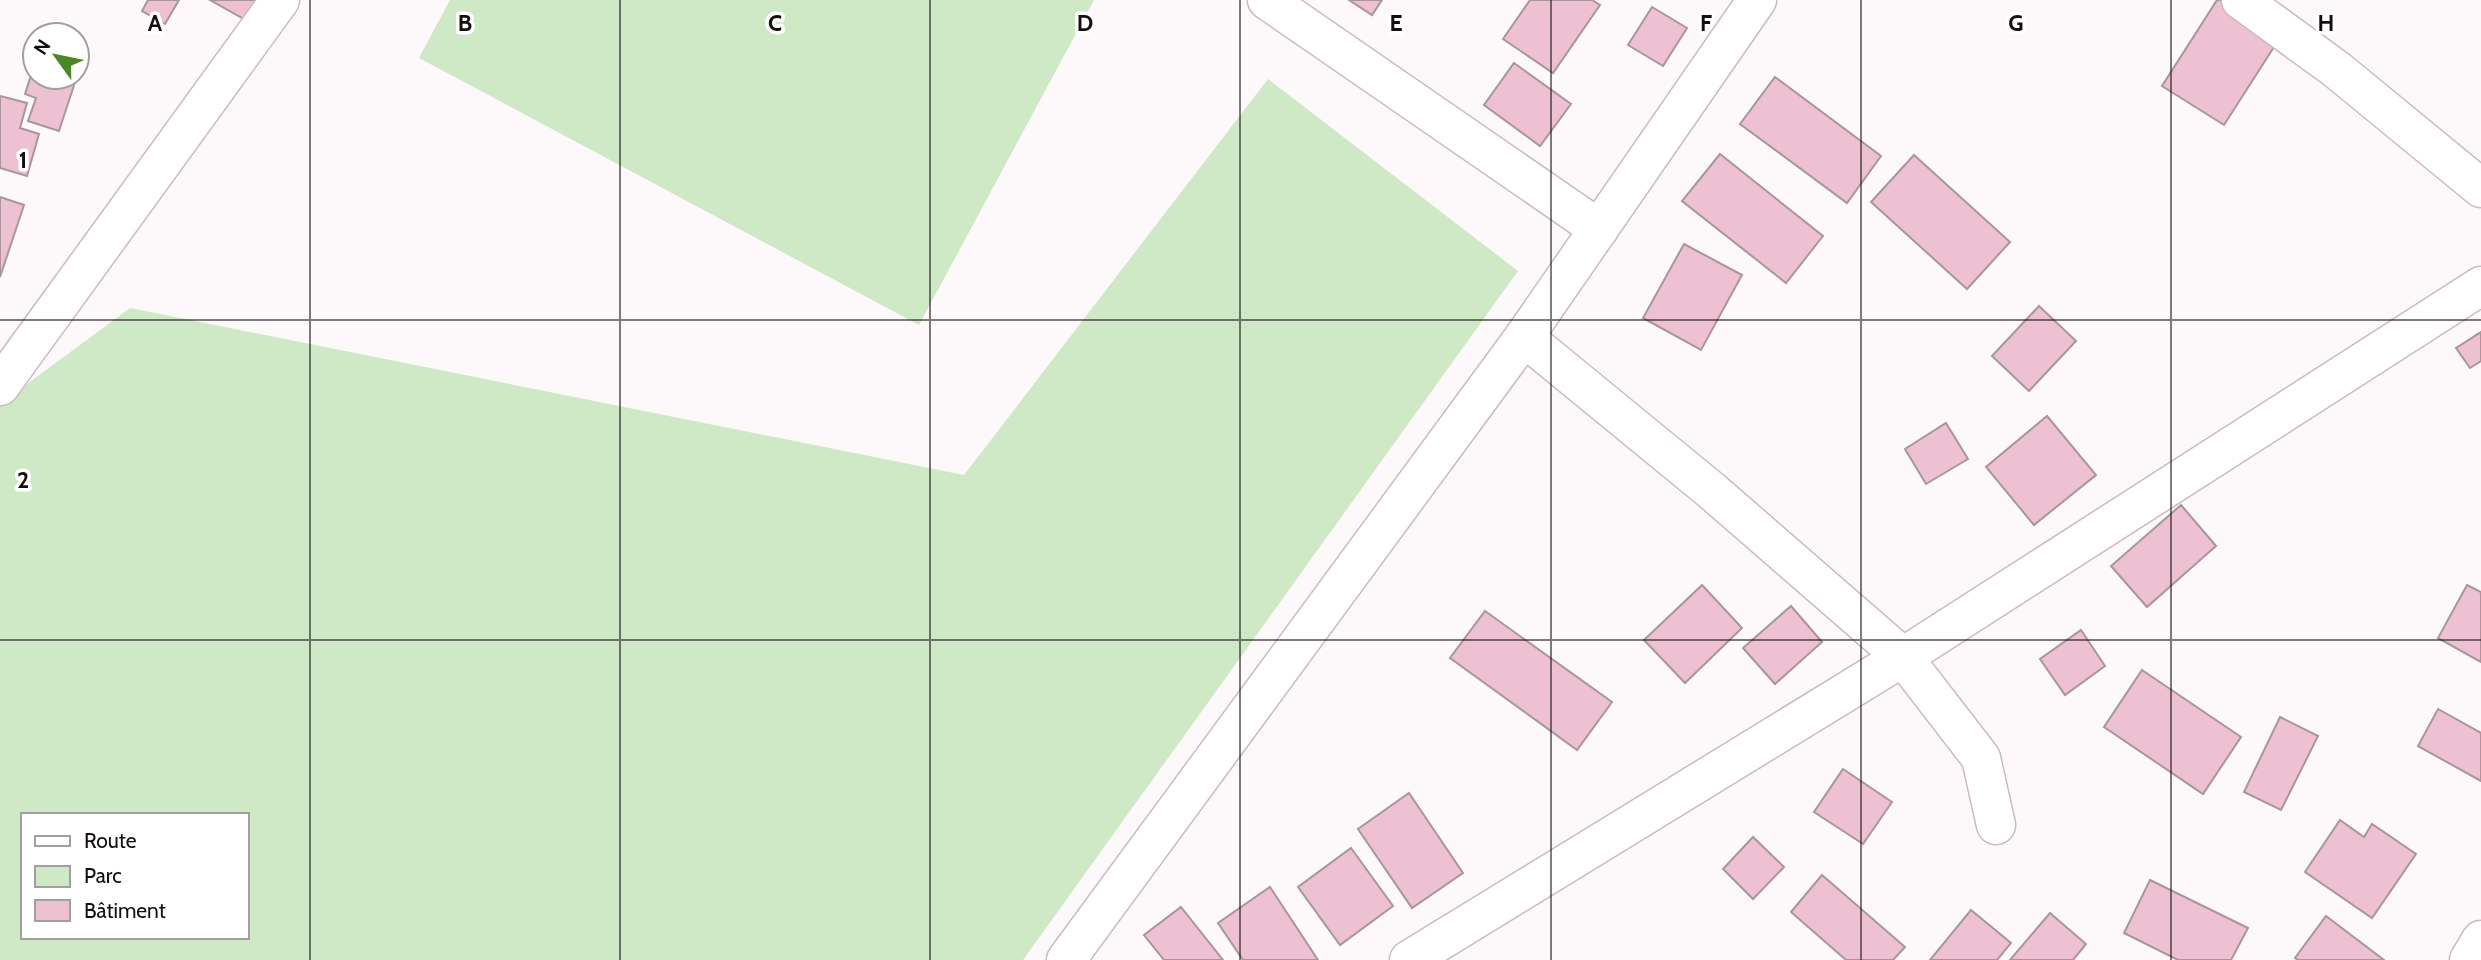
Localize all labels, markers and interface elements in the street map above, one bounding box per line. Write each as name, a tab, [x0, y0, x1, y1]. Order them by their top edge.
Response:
text: A	[148, 9, 163, 37]
text: B	[458, 9, 472, 37]
text: C	[768, 9, 782, 37]
text: D	[1077, 9, 1093, 37]
text: E	[1389, 9, 1403, 37]
text: F	[1700, 9, 1712, 37]
text: G	[2008, 9, 2024, 37]
text: H	[2318, 9, 2334, 37]
north arrow	[21, 21, 91, 91]
text: N	[29, 35, 55, 59]
text: 1	[19, 146, 27, 174]
text: 2	[17, 466, 29, 494]
legend	[21, 813, 248, 939]
text: Route	[84, 828, 137, 853]
text: Parc	[84, 863, 122, 888]
text: Bâtiment	[84, 898, 166, 923]

